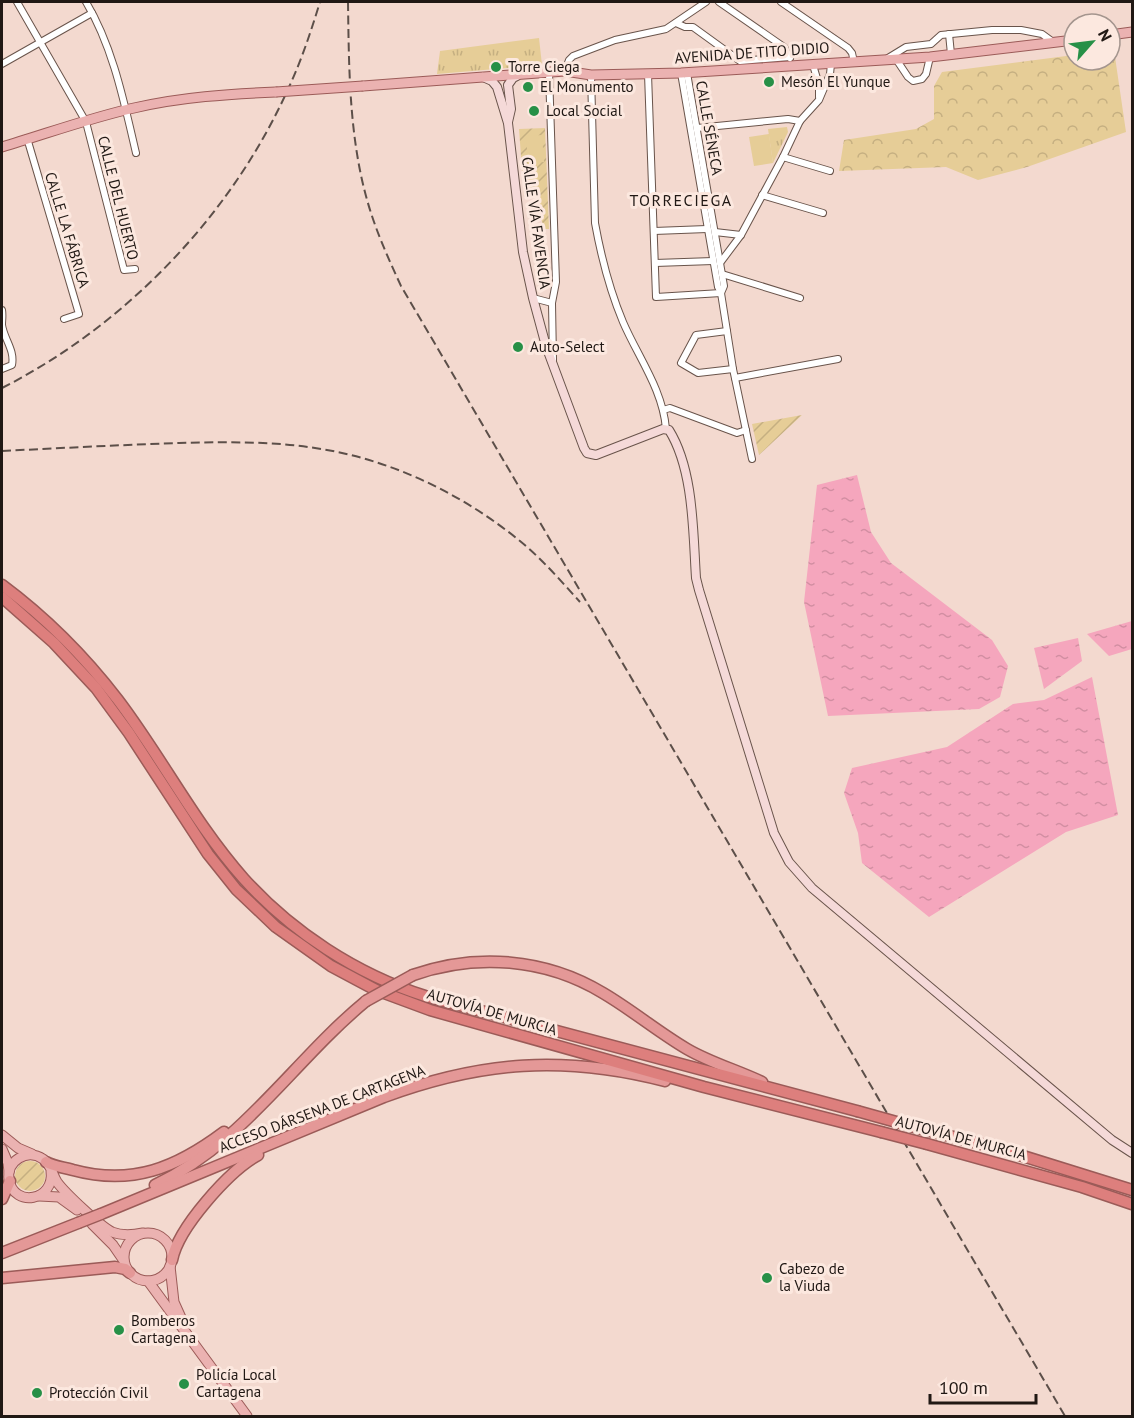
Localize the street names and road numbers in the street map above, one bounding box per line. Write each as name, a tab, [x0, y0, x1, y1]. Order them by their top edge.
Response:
street label: AVENIDA DE TITO DIDIO	[674, 38, 830, 67]
street label: CALLE SÉNECA	[692, 79, 727, 177]
street label: CALLE DEL HUERTO	[94, 134, 143, 262]
street label: CALLE VÍA FAVENCIA	[518, 156, 555, 290]
street label: CALLE LA FÁBRICA	[41, 170, 94, 290]
street label: AUTOVÍA DE MURCIA	[425, 984, 560, 1039]
street label: ACCESO DÁRSENA DE CARTAGENA	[216, 1060, 428, 1157]
street label: AUTOVÍA DE MURCIA	[894, 1111, 1029, 1164]

